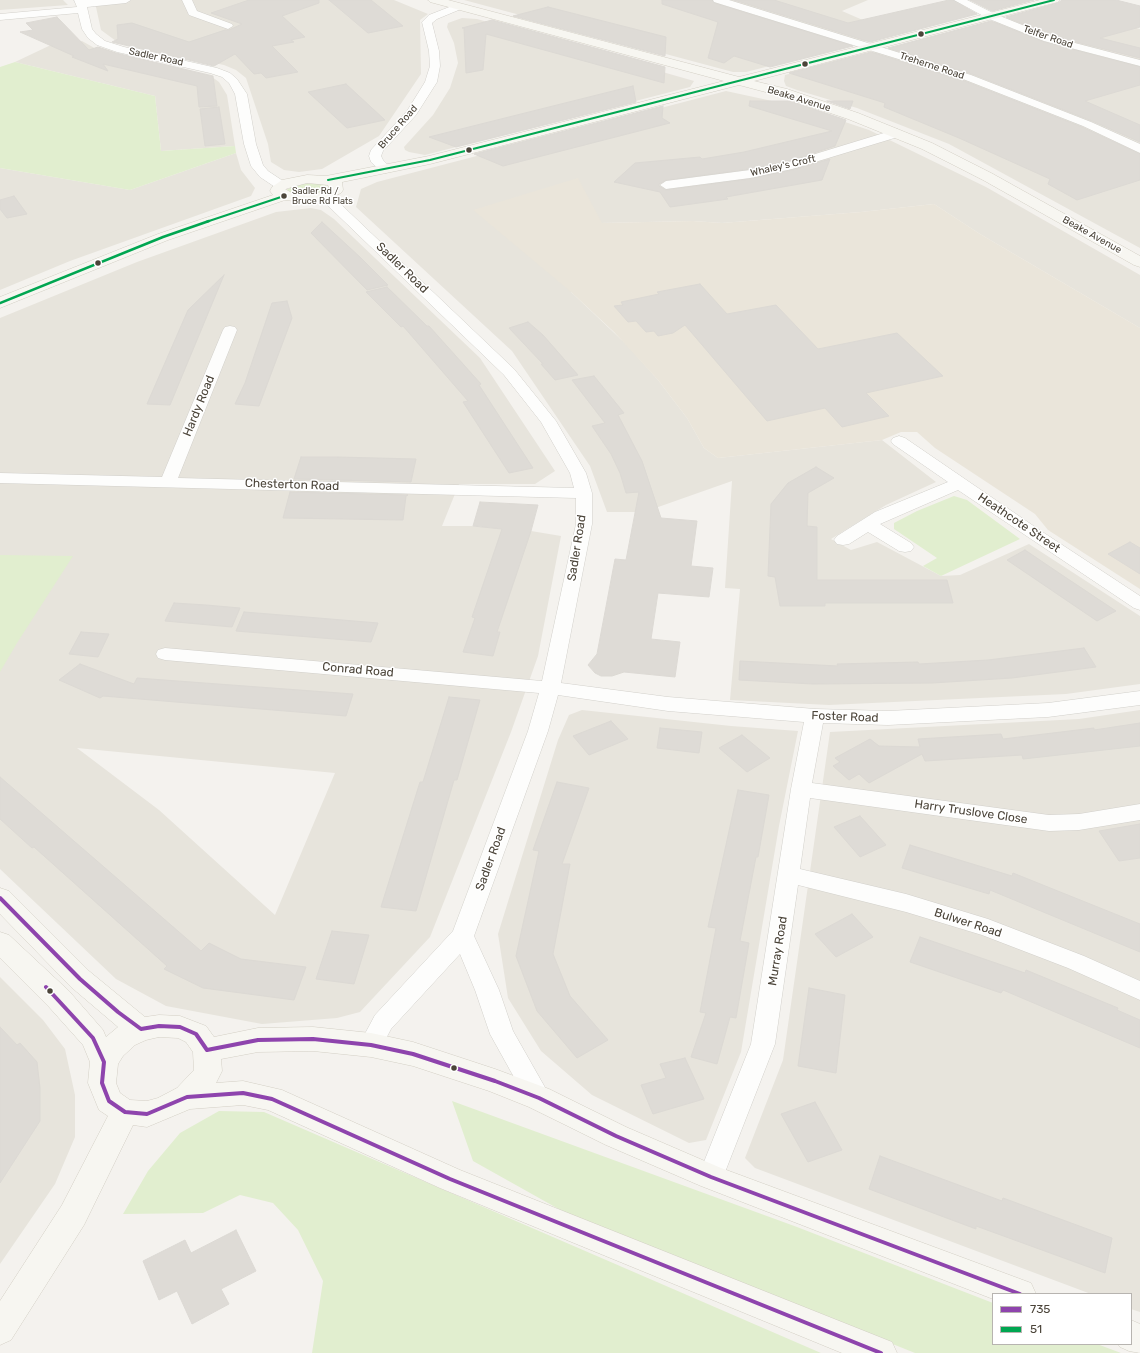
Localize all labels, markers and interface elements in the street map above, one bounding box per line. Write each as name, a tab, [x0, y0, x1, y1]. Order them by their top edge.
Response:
street label: Telfer Road	[1021, 23, 1075, 51]
unlabelled marker	[916, 29, 926, 39]
street label: Sadler Road	[128, 45, 184, 69]
street label: Treherne Road	[898, 50, 966, 82]
unlabelled marker	[800, 59, 810, 69]
street label: Beake Avenue	[766, 84, 832, 114]
street label: Bruce Road	[376, 103, 420, 151]
unlabelled marker	[464, 145, 474, 155]
street label: Whaley's Croft	[749, 153, 817, 179]
place label: Sadler Rd / Bruce Rd Flats	[292, 186, 353, 207]
marker: Sadler Rd / Bruce Rd Flats	[279, 191, 289, 201]
street label: Beake Avenue	[1060, 214, 1124, 256]
street label: Sadler Road	[373, 240, 431, 296]
unlabelled marker	[93, 258, 103, 268]
street label: Hardy Road	[180, 373, 218, 439]
street label: Chesterton Road	[245, 476, 339, 494]
street label: Heathcote Street	[975, 490, 1063, 556]
street label: Sadler Road	[565, 514, 589, 582]
street label: Conrad Road	[322, 660, 394, 680]
street label: Foster Road	[811, 709, 879, 725]
street label: Harry Truslove Close	[914, 797, 1028, 827]
street label: Sadler Road	[473, 825, 509, 893]
street label: Bulwer Road	[932, 905, 1004, 941]
street label: Murray Road	[765, 915, 791, 987]
unlabelled marker	[45, 986, 55, 996]
unlabelled marker	[449, 1063, 459, 1073]
legend	[992, 1293, 1132, 1345]
text: 735	[1030, 1302, 1051, 1316]
text: 51	[1030, 1322, 1042, 1336]

